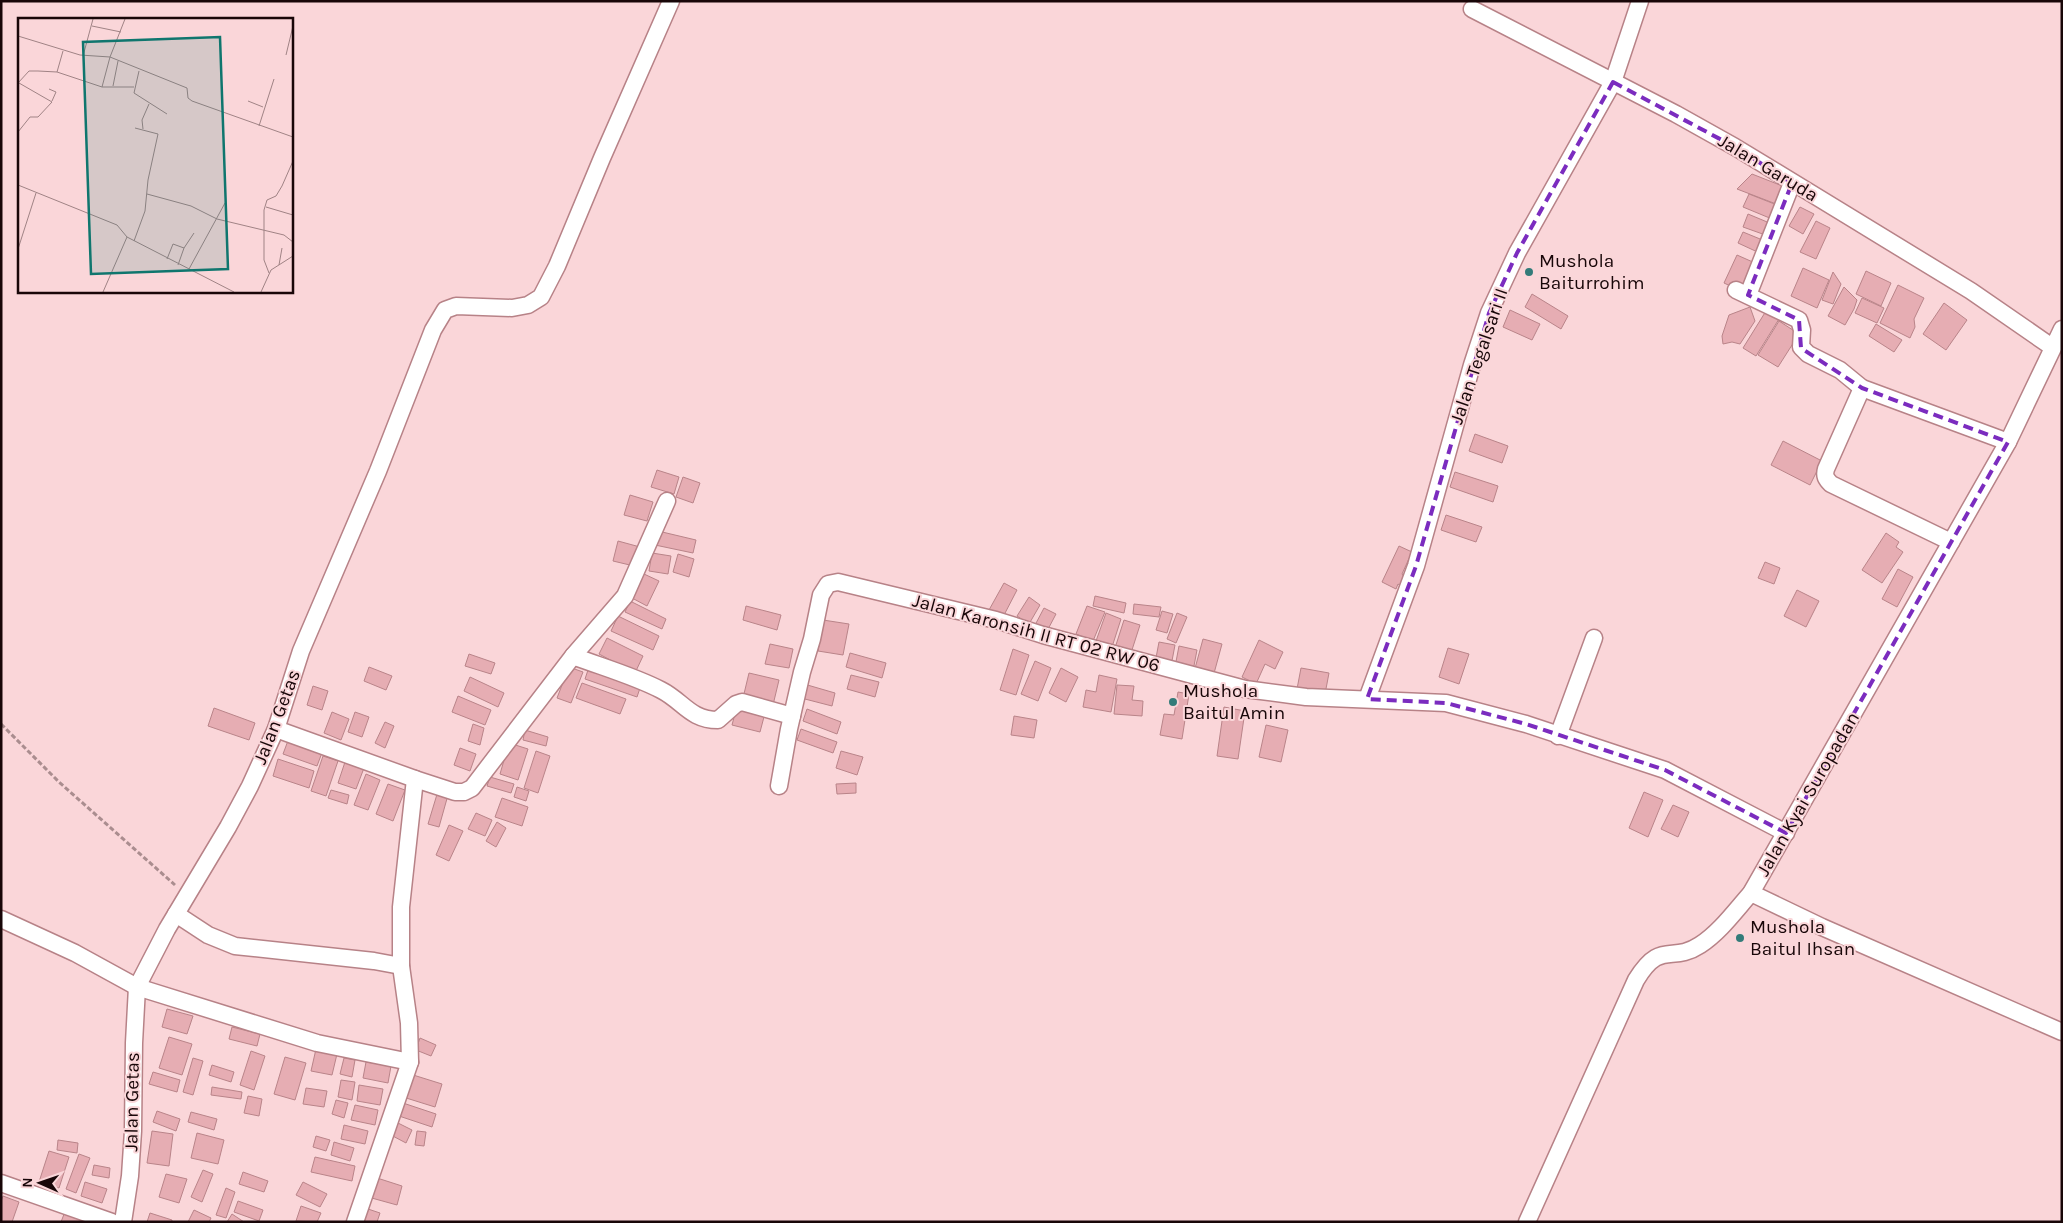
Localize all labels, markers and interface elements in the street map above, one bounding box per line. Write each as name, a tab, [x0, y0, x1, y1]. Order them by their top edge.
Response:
inset map	[18, 18, 292, 292]
street label: Jalan Garuda	[1714, 130, 1822, 206]
place label: Mushola Baiturrohim	[1539, 250, 1645, 294]
marker: Mushola Baiturrohim	[1523, 266, 1535, 278]
street label: Jalan Tegalsari II	[1445, 285, 1513, 427]
street label: Jalan Karonsih II RT 02 RW 06	[910, 589, 1162, 677]
street label: Jalan Getas	[249, 667, 305, 767]
place label: Mushola Baitul Amin	[1183, 680, 1285, 724]
marker: Mushola Baitul Amin	[1167, 696, 1179, 708]
street label: Jalan Kyai Suropadan	[1752, 708, 1864, 880]
place label: Mushola Baitul Ihsan	[1750, 916, 1855, 960]
marker: Mushola Baitul Ihsan	[1734, 932, 1746, 944]
street label: Jalan Getas	[120, 1052, 144, 1152]
north arrow	[15, 1158, 65, 1208]
text: N	[19, 1177, 36, 1188]

